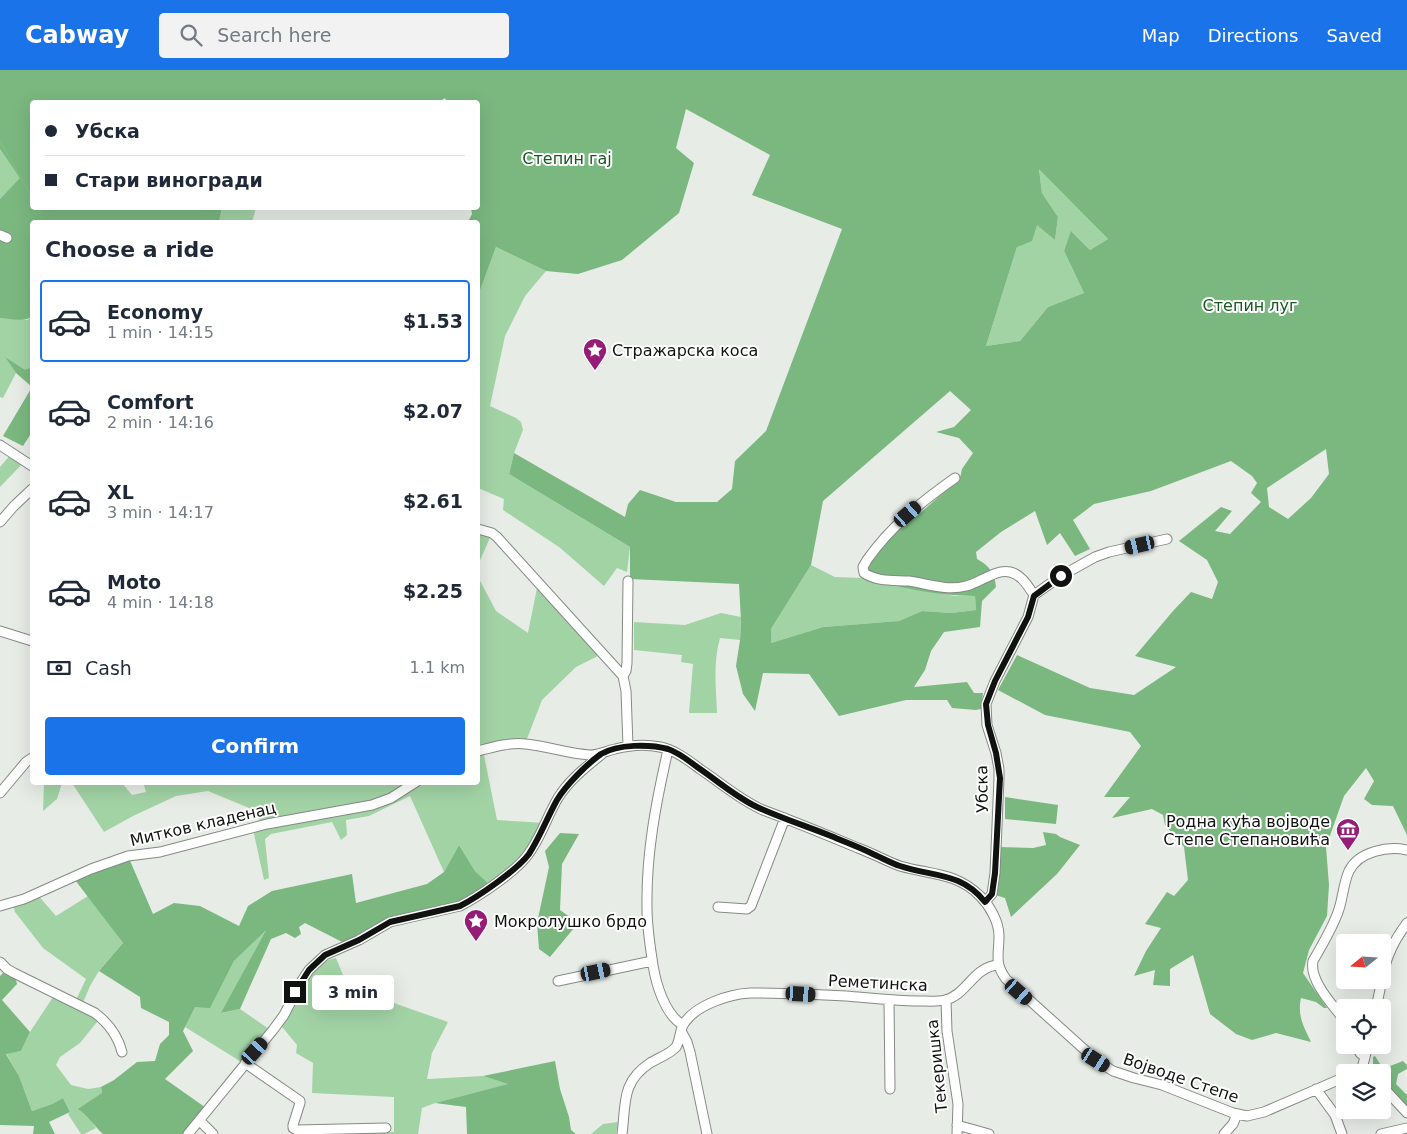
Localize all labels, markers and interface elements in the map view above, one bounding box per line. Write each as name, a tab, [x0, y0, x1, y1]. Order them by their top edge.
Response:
search box	[159, 13, 509, 58]
text: Cabway	[25, 21, 129, 49]
icon: search	[177, 21, 205, 49]
text: Search here	[217, 24, 331, 46]
text: Map	[1142, 25, 1180, 46]
text: Directions	[1208, 25, 1298, 46]
text: Saved	[1326, 25, 1382, 46]
text: Убска	[75, 120, 140, 142]
park label: Степин гај	[522, 149, 612, 168]
text: Стари виногради	[75, 169, 263, 191]
text: Choose a ride	[45, 237, 214, 262]
park label: Степин луг	[1203, 296, 1297, 315]
icon: car	[47, 299, 92, 344]
text: Economy	[107, 301, 203, 323]
text: $1.53	[403, 310, 463, 332]
text: 1 min · 14:15	[107, 323, 214, 342]
place icon: Стражарска коса	[582, 337, 608, 371]
place label: Стражарска коса	[612, 341, 758, 360]
icon: car	[47, 389, 92, 434]
text: Comfort	[107, 391, 194, 413]
text: $2.07	[403, 400, 463, 422]
text: 2 min · 14:16	[107, 413, 214, 432]
icon: car	[47, 479, 92, 524]
text: XL	[107, 481, 134, 503]
text: $2.61	[403, 490, 463, 512]
car	[891, 498, 924, 530]
text: 3 min · 14:17	[107, 503, 214, 522]
car	[1123, 534, 1156, 556]
route start	[1050, 565, 1072, 587]
icon: car	[47, 569, 92, 614]
text: Moto	[107, 571, 161, 593]
text: $2.25	[403, 580, 463, 602]
text: 4 min · 14:18	[107, 593, 214, 612]
icon: cash	[45, 654, 73, 682]
text: Cash	[85, 657, 132, 679]
text: 1.1 km	[410, 658, 465, 677]
button: Confirm	[45, 717, 465, 775]
street label: Убска	[972, 765, 992, 813]
street label: Митков кладенац	[128, 798, 278, 850]
place label: Родна кућа војводе Степе Степановића	[1163, 812, 1330, 849]
museum icon: Родна кућа војводе Степе Степановића	[1335, 817, 1361, 851]
place icon: Мокролушко брдо	[463, 908, 489, 942]
place label: Мокролушко брдо	[494, 912, 647, 931]
north arrow	[1336, 934, 1391, 989]
map controls	[1336, 934, 1391, 1119]
car	[579, 962, 612, 982]
street label: Реметинска	[828, 971, 928, 995]
callout: 3 min	[312, 974, 395, 1010]
car	[1002, 976, 1035, 1008]
route end	[284, 981, 306, 1003]
text: 3 min	[328, 983, 378, 1002]
car	[785, 986, 816, 1002]
button: locate	[1336, 999, 1391, 1054]
street label: Текеришка	[923, 1018, 951, 1115]
car	[239, 1035, 270, 1067]
car	[1079, 1046, 1112, 1074]
street label: Војводе Степе	[1121, 1049, 1241, 1107]
button: layers	[1336, 1064, 1391, 1119]

